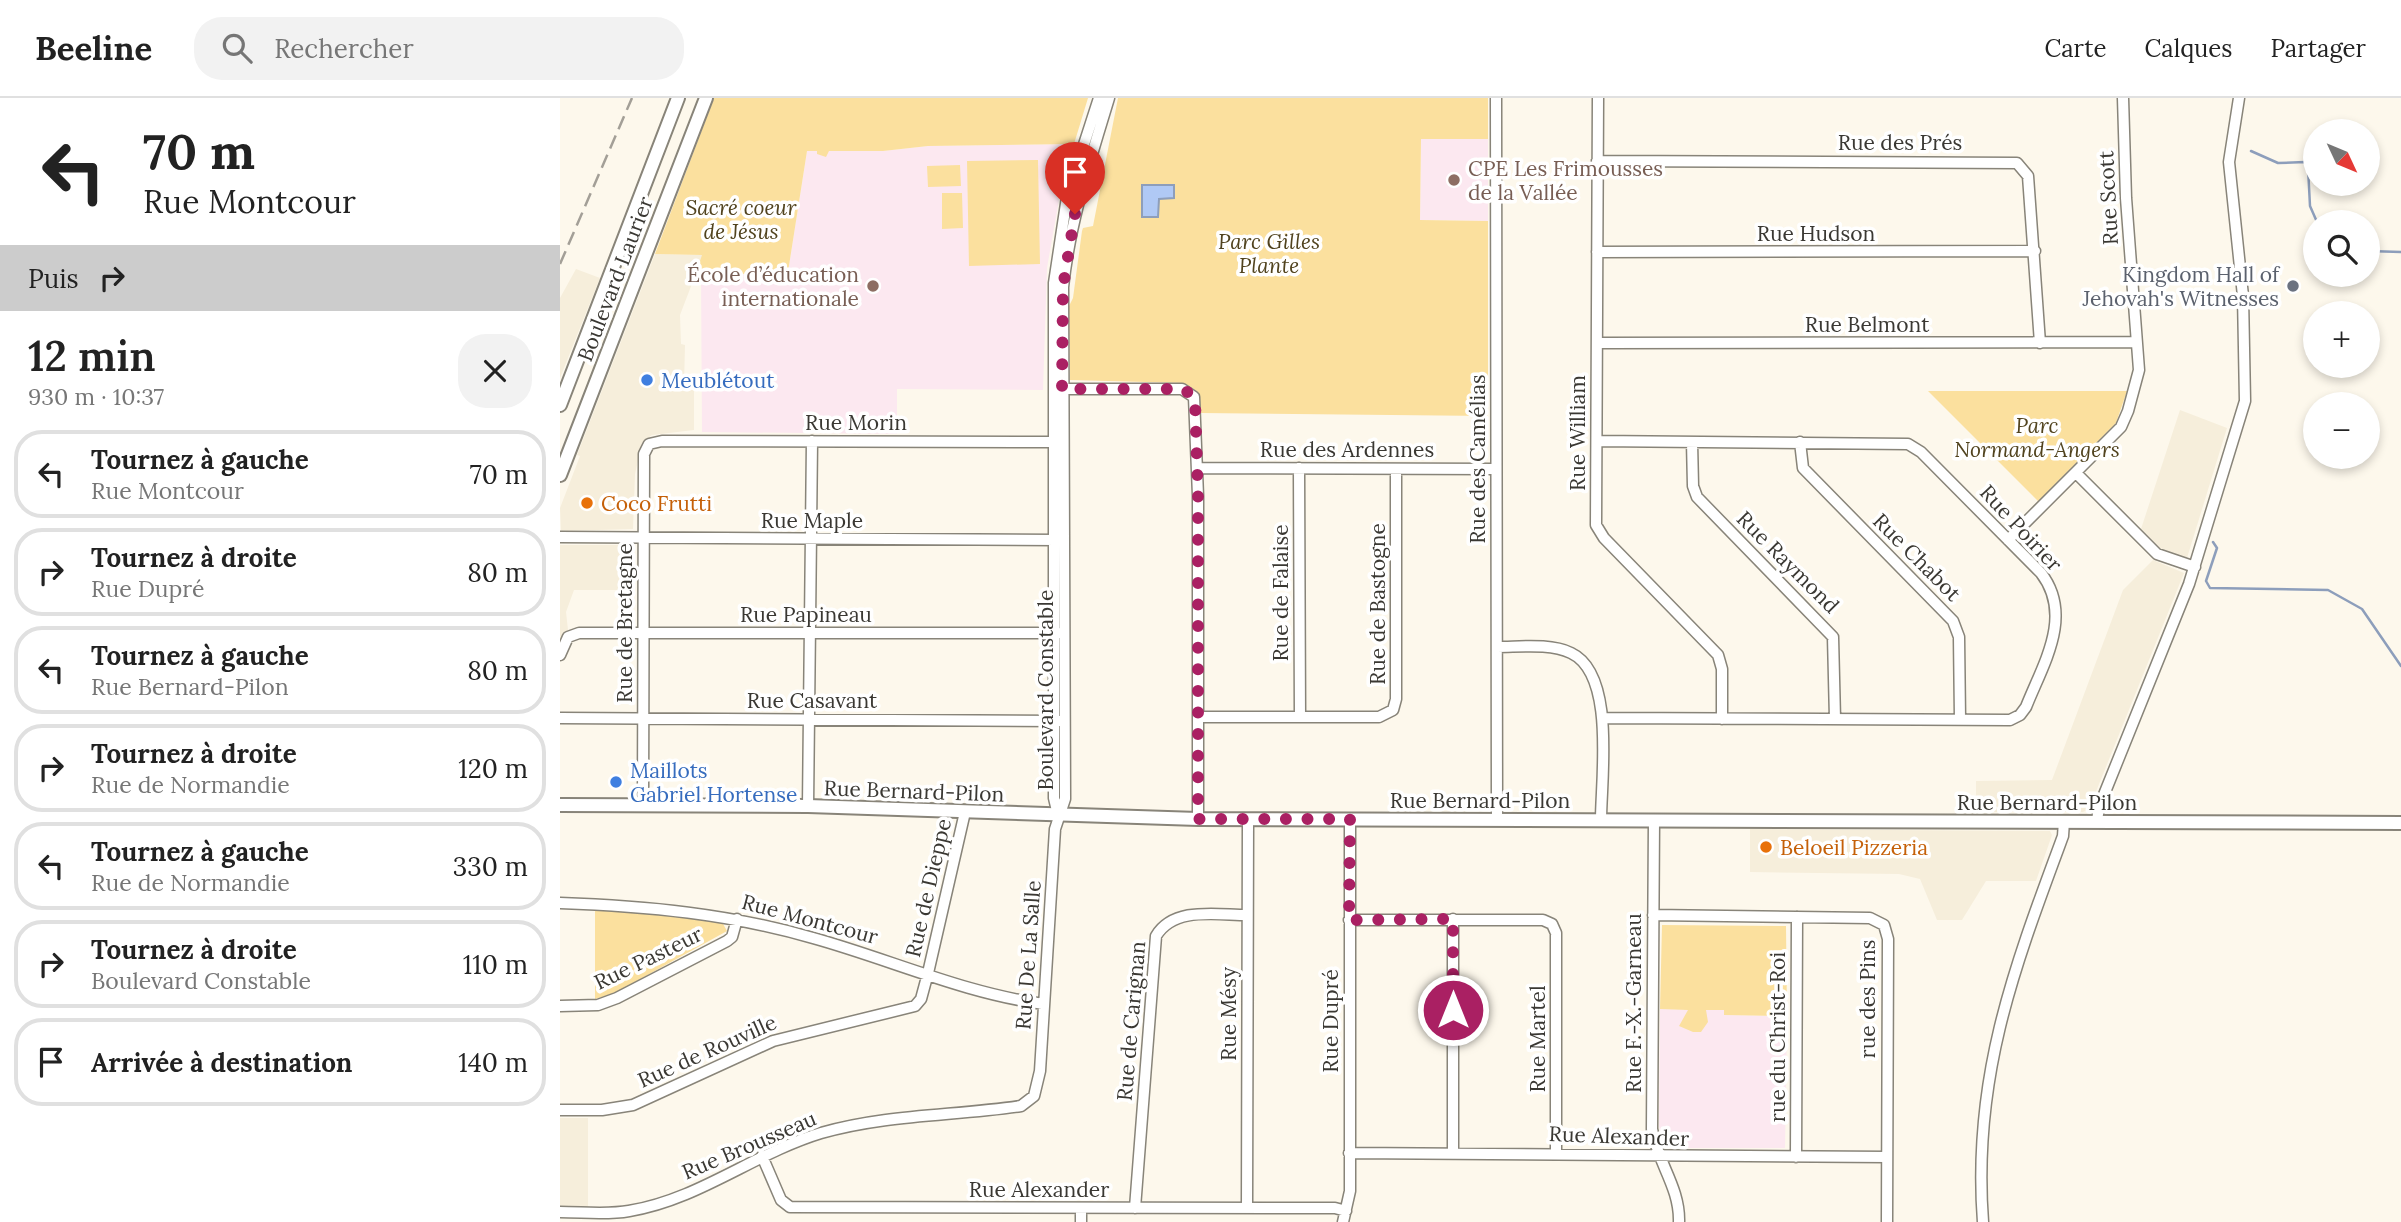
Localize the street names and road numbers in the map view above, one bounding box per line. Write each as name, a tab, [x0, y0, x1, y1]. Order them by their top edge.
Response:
street label: Rue des Prés	[1838, 129, 1962, 156]
street label: Rue Scott	[2092, 149, 2124, 246]
street label: Boulevard Laurier	[571, 193, 659, 365]
street label: Rue Hudson	[1757, 220, 1875, 247]
street label: Rue Belmont	[1805, 311, 1930, 338]
street label: Rue des Camélias	[1464, 374, 1491, 544]
street label: Rue William	[1564, 375, 1591, 491]
street label: Rue Morin	[805, 409, 907, 436]
street label: Rue des Ardennes	[1260, 436, 1434, 463]
street label: Rue Poirier	[1974, 479, 2068, 577]
street label: Rue Raymond	[1731, 505, 1845, 619]
street label: Rue Maple	[761, 507, 863, 534]
street label: Rue Chabot	[1867, 507, 1967, 607]
street label: Rue de Bastogne	[1364, 523, 1391, 685]
street label: Rue de Falaise	[1267, 524, 1294, 662]
street label: Rue de Bretagne	[611, 543, 638, 703]
street label: Boulevard Constable	[1032, 590, 1059, 790]
street label: Rue Papineau	[740, 601, 872, 628]
street label: Rue Casavant	[747, 687, 878, 714]
street label: Rue Bernard-Pilon	[823, 774, 1005, 808]
street label: Rue Bernard-Pilon	[1390, 787, 1571, 814]
street label: Rue Bernard-Pilon	[1957, 789, 2138, 816]
street label: Rue de Dieppe	[899, 816, 957, 960]
street label: Rue De La Salle	[1009, 879, 1047, 1031]
street label: Rue Montcour	[739, 888, 881, 950]
street label: Rue F.-X.-Garneau	[1620, 913, 1647, 1093]
street label: Rue Pasteur	[590, 920, 706, 996]
street label: Rue de Carignan	[1111, 940, 1151, 1102]
street label: rue des Pins	[1854, 940, 1881, 1058]
street label: rue du Christ-Roi	[1764, 952, 1791, 1122]
street label: Rue Mésy	[1215, 967, 1242, 1061]
street label: Rue Dupré	[1317, 969, 1344, 1073]
street label: Rue Martel	[1524, 985, 1551, 1093]
street label: Rue de Rouville	[633, 1008, 781, 1094]
street label: Rue Brousseau	[678, 1105, 820, 1185]
street label: Rue Alexander	[1548, 1120, 1690, 1152]
street label: Rue Alexander	[969, 1176, 1109, 1203]

